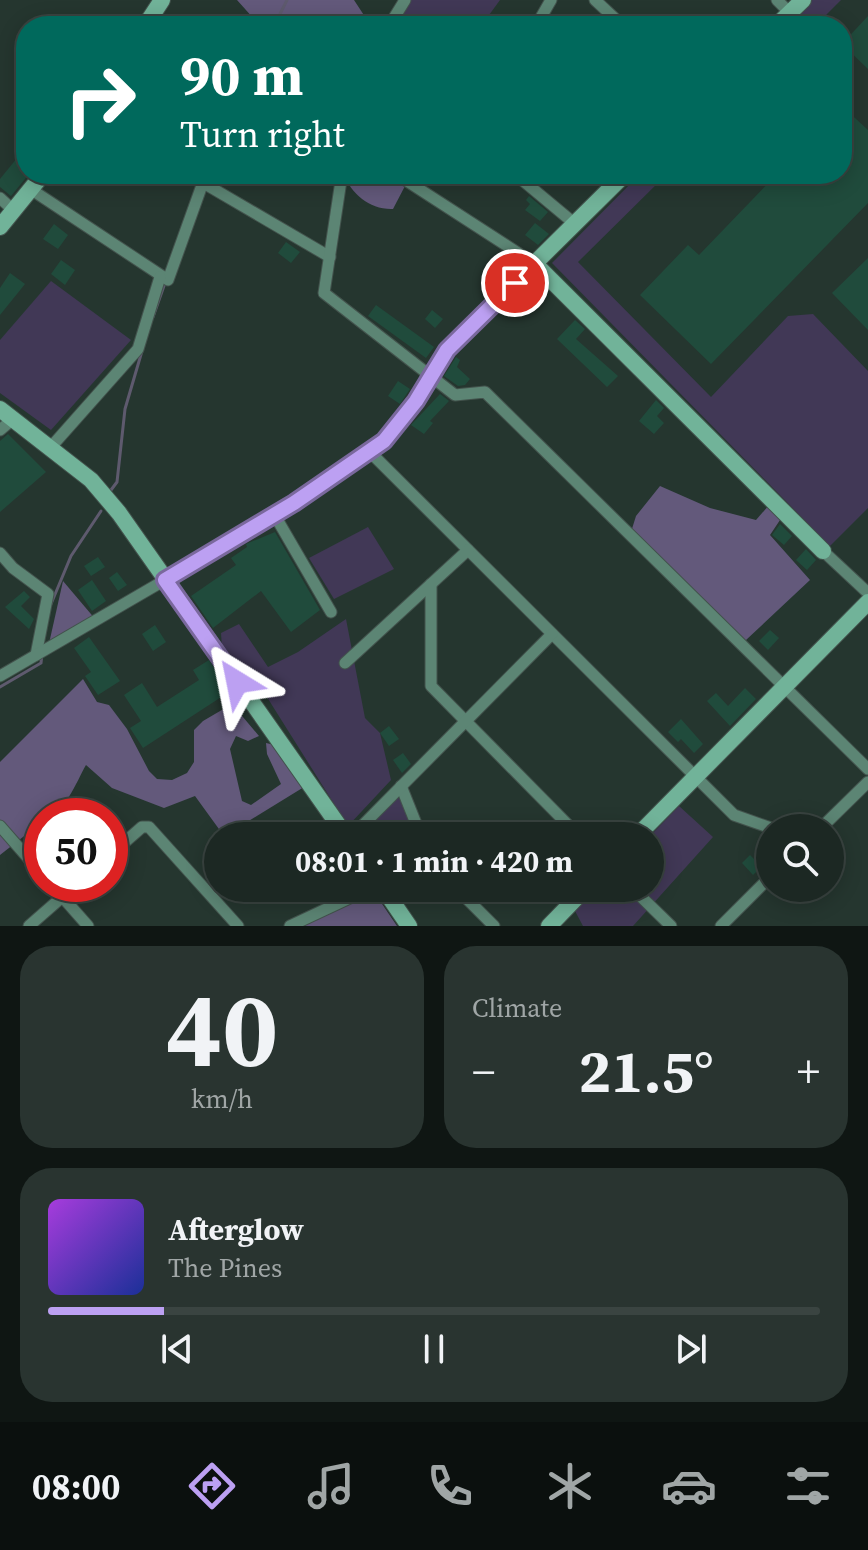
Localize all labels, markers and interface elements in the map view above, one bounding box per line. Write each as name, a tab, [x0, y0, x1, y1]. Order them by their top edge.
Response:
text: 90 m	[180, 37, 303, 114]
icon: right	[48, 48, 152, 152]
text: Turn right	[180, 110, 345, 159]
pin	[481, 249, 549, 317]
icon: arrive	[493, 261, 537, 305]
position arrow	[195, 640, 279, 724]
speed limit sign: 50	[24, 798, 128, 902]
map controls	[756, 814, 844, 902]
button: search	[756, 814, 844, 902]
text: 08:01 · 1 min · 420 m	[295, 841, 573, 882]
text: 40	[166, 957, 278, 1100]
text: Climate	[472, 990, 562, 1026]
text: 21.5°	[578, 1030, 714, 1112]
text: −	[472, 1041, 495, 1102]
text: +	[797, 1041, 820, 1102]
text: km/h	[191, 1081, 253, 1117]
text: Afterglow	[168, 1209, 304, 1250]
text: The Pines	[168, 1250, 282, 1286]
icon: previous	[155, 1327, 199, 1371]
icon: pause	[412, 1327, 456, 1371]
icon: next	[669, 1327, 713, 1371]
icon: directions	[184, 1458, 240, 1514]
icon: music	[303, 1458, 359, 1514]
icon: phone	[422, 1458, 478, 1514]
icon: climate	[542, 1458, 598, 1514]
icon: car	[661, 1458, 717, 1514]
icon: filters	[780, 1458, 836, 1514]
text: 08:00	[32, 1462, 121, 1511]

